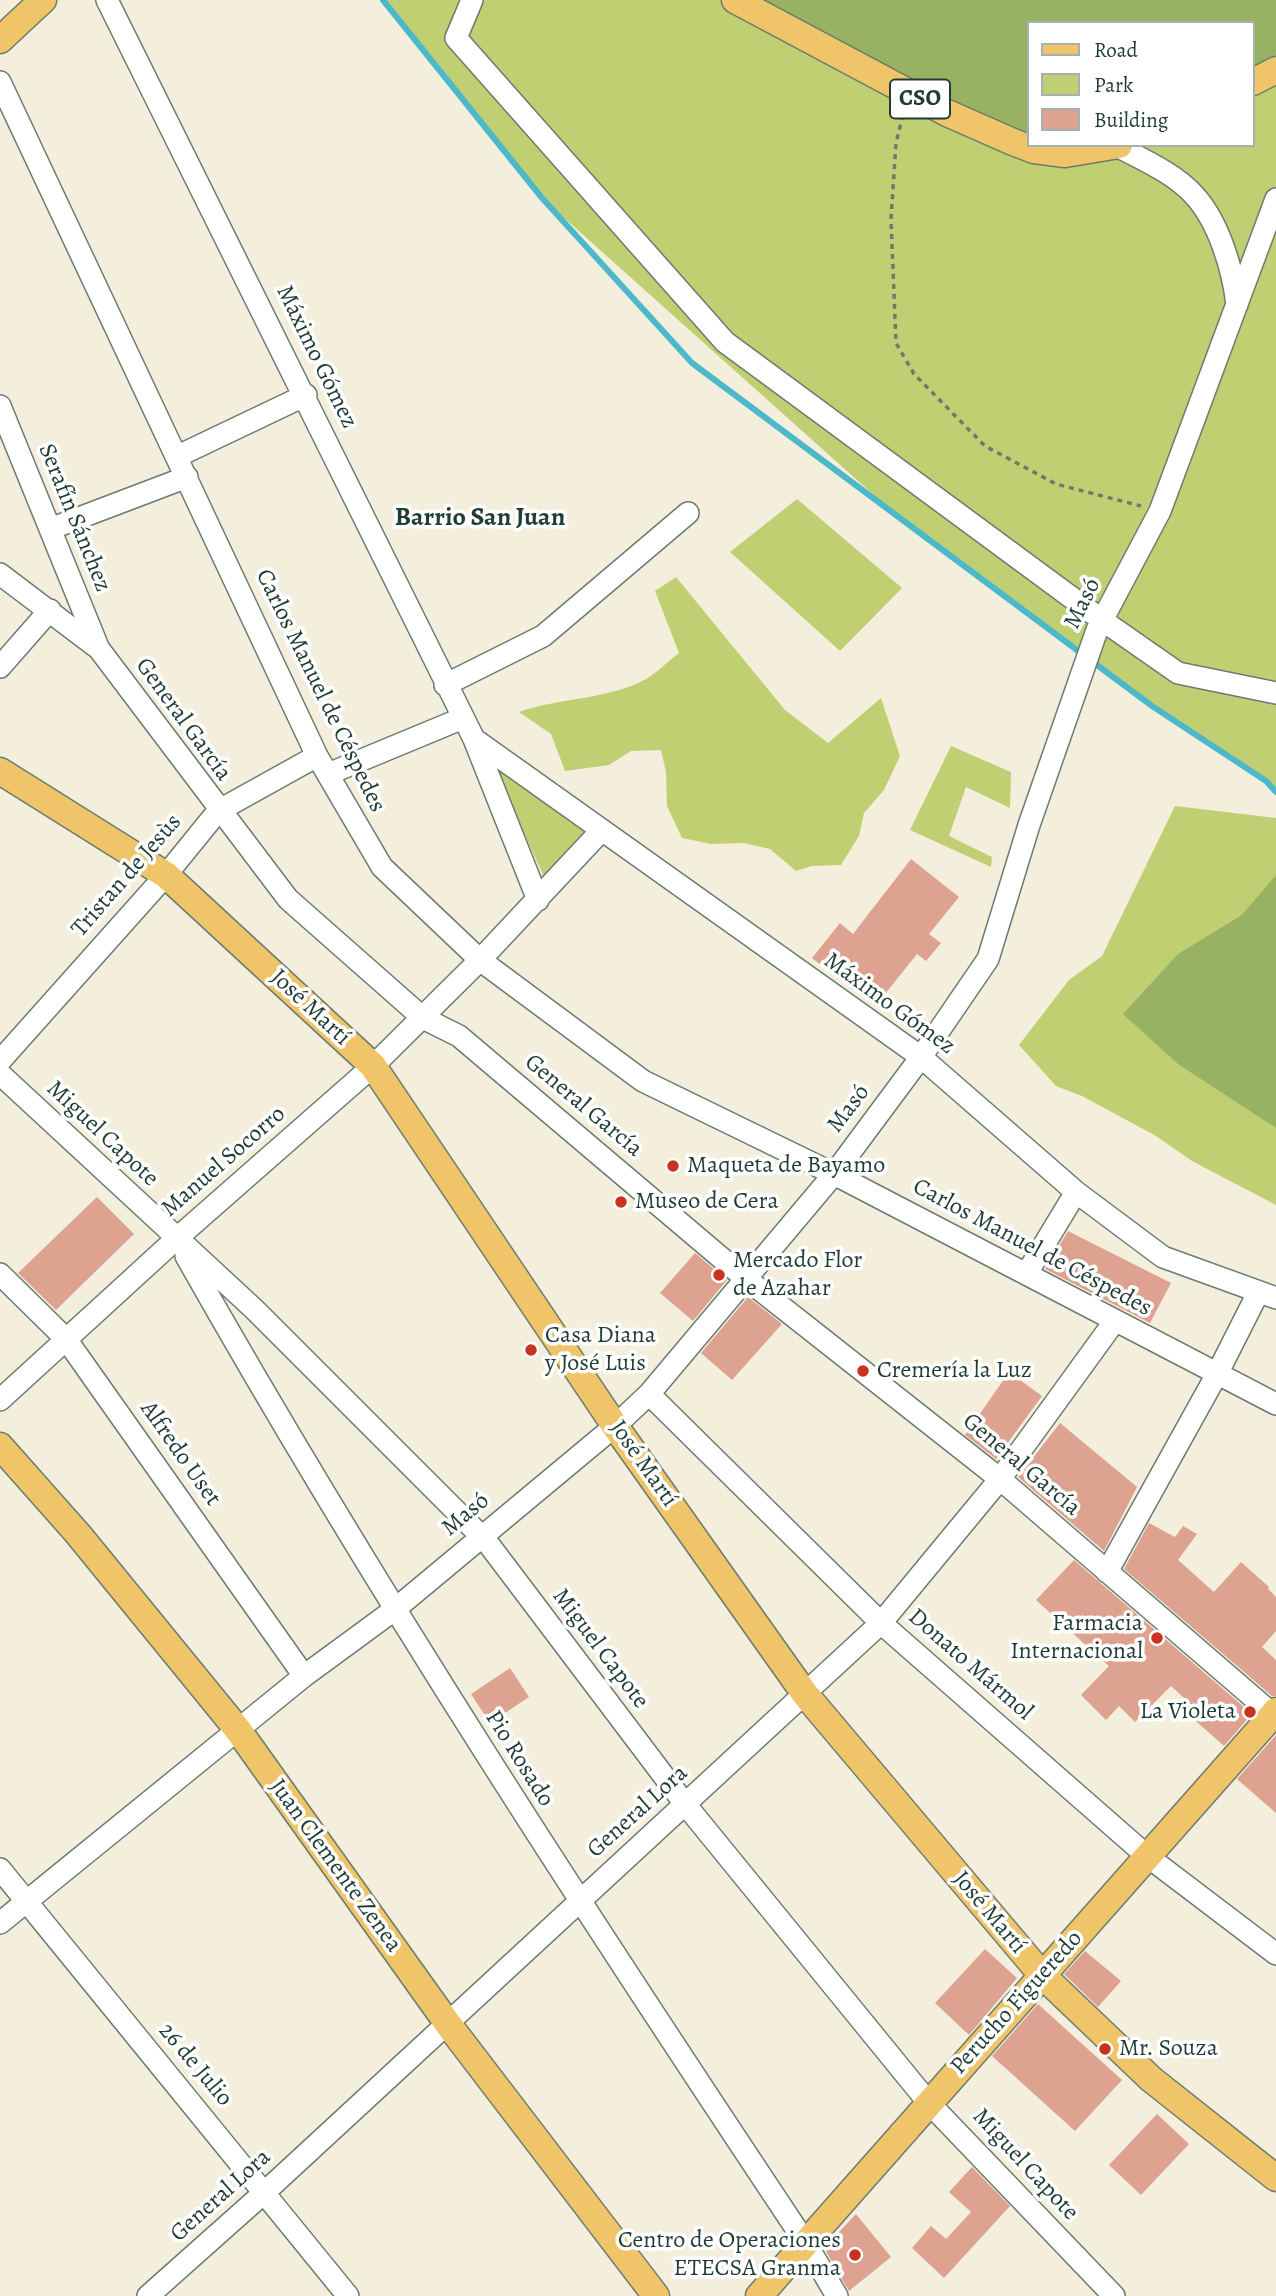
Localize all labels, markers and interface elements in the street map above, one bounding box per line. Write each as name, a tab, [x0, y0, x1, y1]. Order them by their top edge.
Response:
legend	[1028, 21, 1255, 147]
text: Road	[1094, 36, 1138, 64]
text: Park	[1094, 71, 1133, 99]
road number: CSO	[890, 80, 950, 118]
text: Building	[1094, 106, 1168, 134]
street label: Máximo Gómez	[269, 281, 363, 433]
street label: Serafín Sánchez	[31, 440, 117, 596]
district label: Barrio San Juan	[395, 503, 565, 535]
street label: Carlos Manuel de Céspedes	[249, 565, 391, 817]
street label: Masó	[1058, 574, 1108, 634]
street label: General García	[129, 653, 237, 787]
street label: Tristan de Jesùs	[66, 809, 188, 943]
street label: Máximo Gómez	[818, 947, 960, 1061]
street label: José Martí	[264, 964, 356, 1052]
street label: General García	[518, 1048, 648, 1164]
street label: Miguel Capote	[40, 1075, 164, 1193]
street label: Masó	[822, 1079, 876, 1139]
street label: Manuel Socorro	[156, 1100, 292, 1224]
place label: Maqueta de Bayamo	[687, 1152, 885, 1180]
marker: Maqueta de Bayamo	[665, 1158, 681, 1174]
street label: Carlos Manuel de Céspedes	[908, 1173, 1156, 1323]
place label: Museo de Cera	[635, 1188, 779, 1216]
marker: Museo de Cera	[613, 1194, 629, 1210]
place label: Mercado Flor de Azahar	[733, 1247, 863, 1303]
marker: Mercado Flor de Azahar	[711, 1267, 727, 1283]
place label: Casa Diana y José Luis	[545, 1322, 656, 1378]
marker: Casa Diana y José Luis	[523, 1342, 539, 1358]
place label: Cremería la Luz	[877, 1357, 1032, 1385]
marker: Cremería la Luz	[855, 1363, 871, 1379]
street label: Alfredo Uset	[133, 1396, 227, 1512]
street label: General García	[956, 1407, 1086, 1523]
street label: José Martí	[603, 1415, 683, 1513]
street label: Masó	[436, 1487, 496, 1543]
street label: Miguel Capote	[546, 1583, 654, 1715]
street label: Donato Mármol	[902, 1603, 1038, 1727]
place label: Farmacia Internacional	[1010, 1610, 1143, 1666]
marker: Farmacia Internacional	[1149, 1630, 1165, 1646]
place label: La Violeta	[1140, 1698, 1236, 1726]
marker: La Violeta	[1242, 1704, 1258, 1720]
street label: Pio Rosado	[478, 1706, 560, 1812]
street label: General Lora	[582, 1759, 694, 1865]
street label: Juan Clemente Zenea	[262, 1774, 408, 1958]
street label: José Martí	[946, 1866, 1032, 1960]
street label: Perucho Figueredo	[945, 1925, 1089, 2081]
street label: 26 de Julio	[152, 2017, 238, 2113]
place label: Mr. Souza	[1119, 2035, 1218, 2063]
marker: Mr. Souza	[1097, 2041, 1113, 2057]
street label: Miguel Capote	[966, 2103, 1084, 2227]
street label: General Lora	[165, 2143, 277, 2249]
place label: Centro de Operaciones ETECSA Granma	[618, 2227, 841, 2283]
marker: Centro de Operaciones ETECSA Granma	[847, 2247, 863, 2263]

